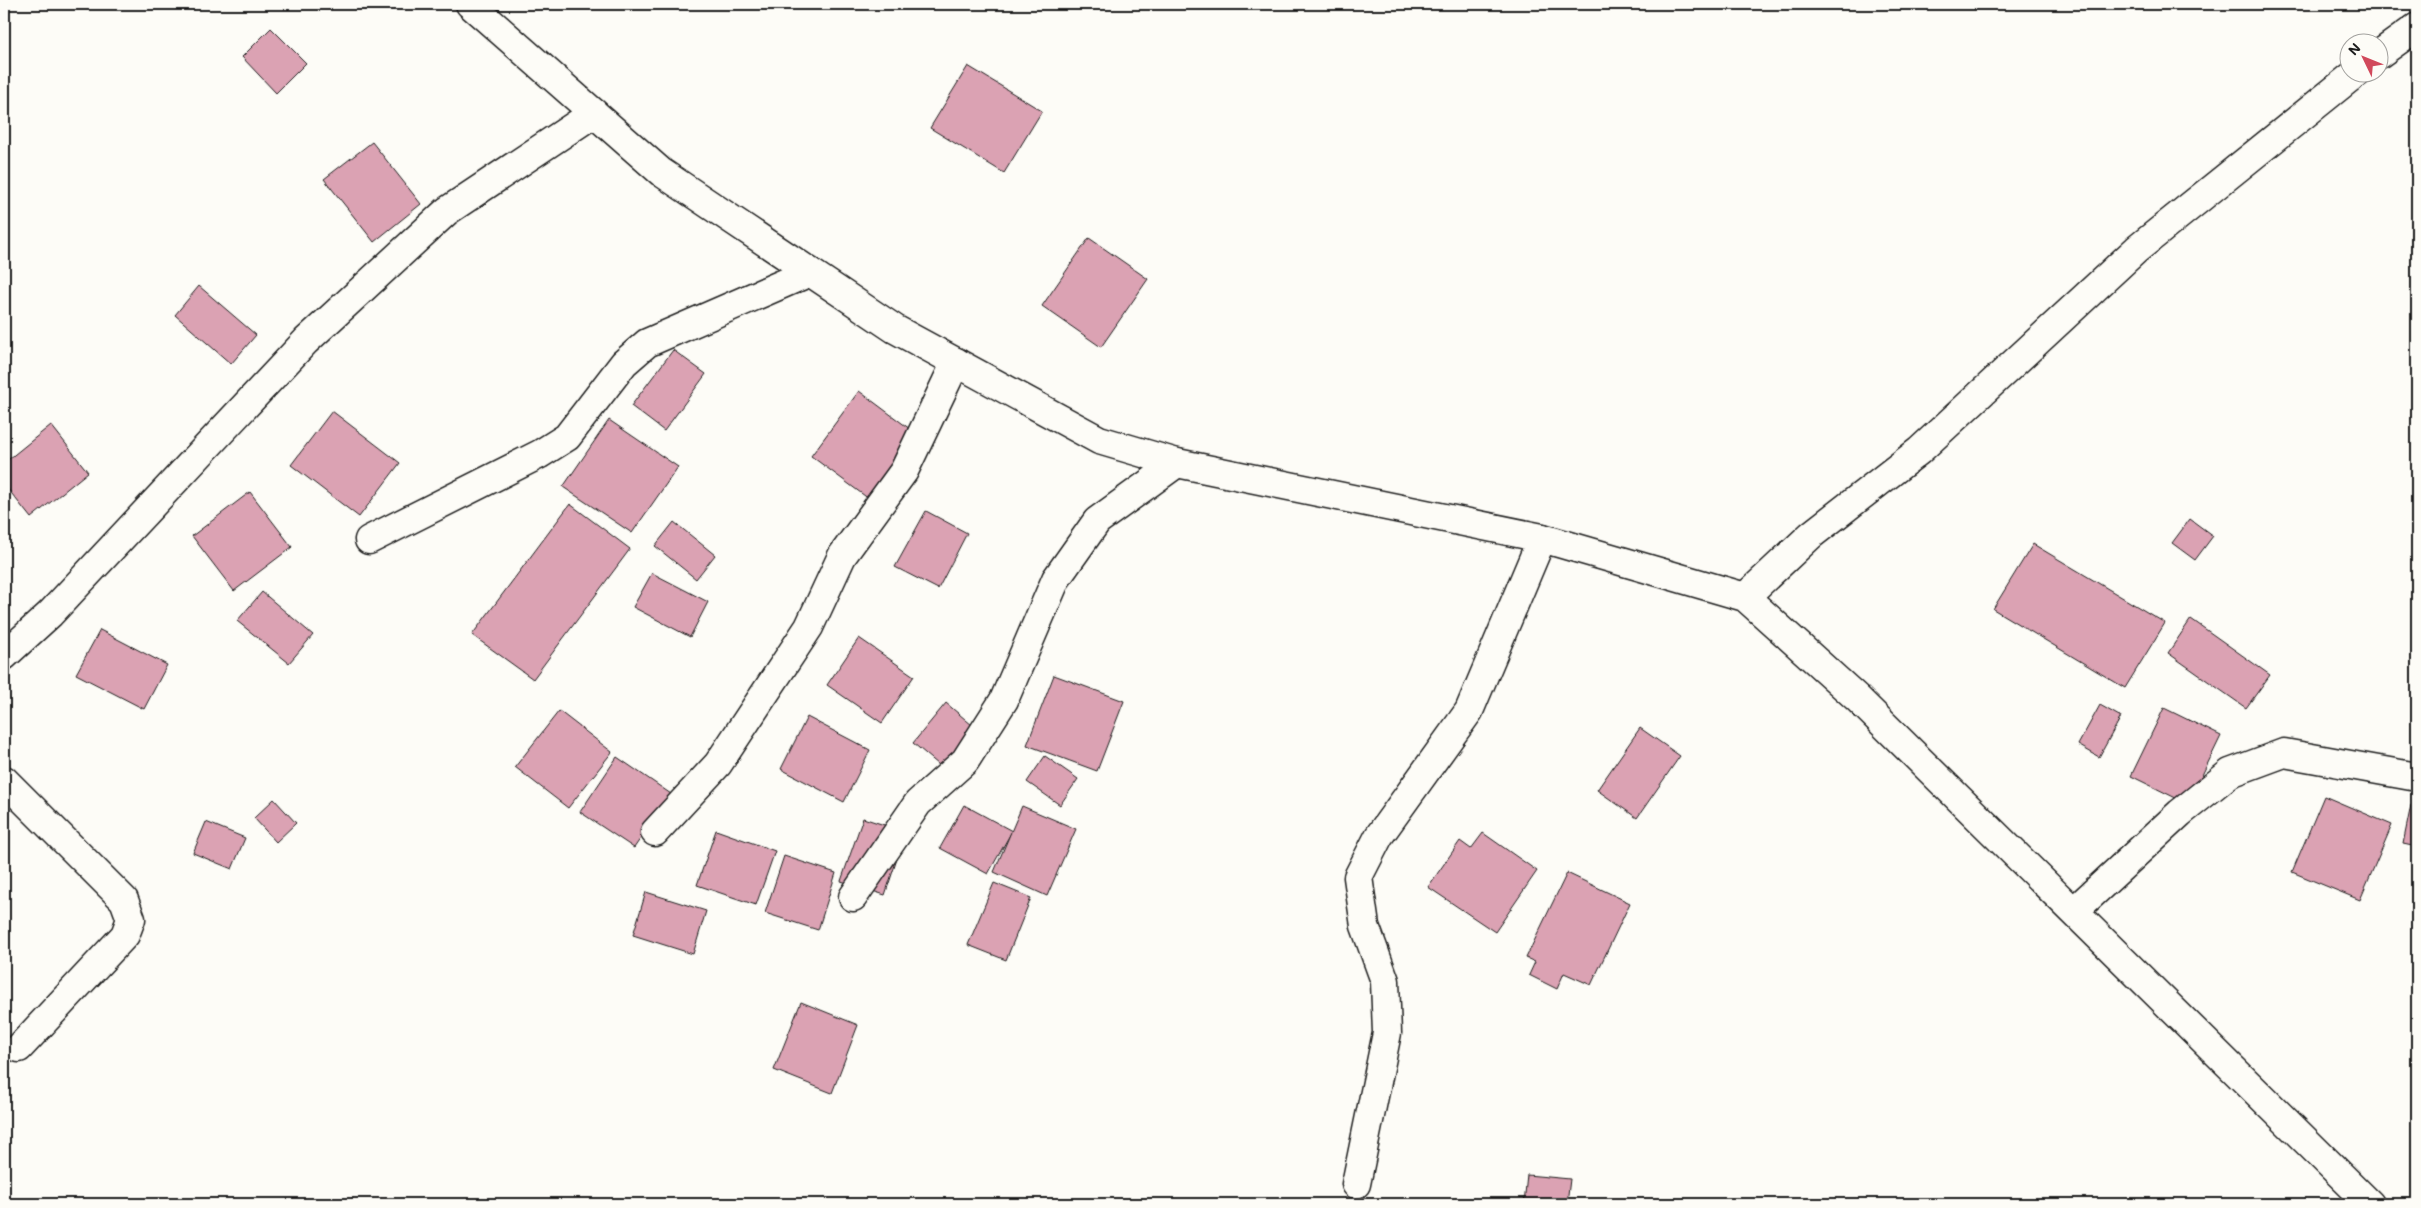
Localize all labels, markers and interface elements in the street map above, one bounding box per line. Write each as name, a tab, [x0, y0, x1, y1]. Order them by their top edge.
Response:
north arrow	[2338, 32, 2388, 82]
text: N	[2344, 38, 2365, 59]

